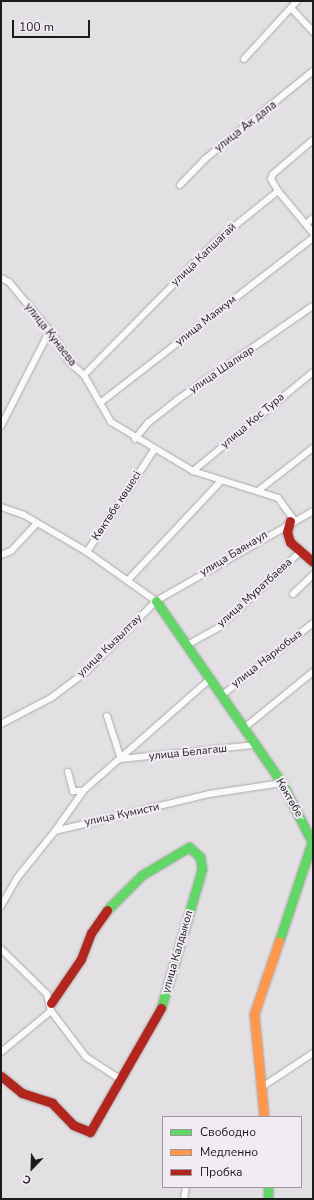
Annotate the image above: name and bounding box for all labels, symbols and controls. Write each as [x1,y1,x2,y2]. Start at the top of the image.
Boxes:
scale bar [14,12,92,38]
text: 100 m [19,19,54,35]
street label: улица Ак дала [212,99,280,155]
street label: улица Капшагай [169,221,239,289]
street label: улица Маякум [173,293,239,349]
street label: улица Кунаева [21,301,79,369]
street label: улица Шалкар [187,343,257,397]
street label: улица Кос Тура [219,391,287,451]
street label: Көктөбе көшесі [90,469,144,543]
street label: улица Баянаул [198,529,270,579]
street label: улица Муратбаева [215,556,295,630]
street label: улица Кызылтау [75,612,145,680]
street label: улица Наркобыз [229,627,305,691]
street label: улица Белагаш [148,742,228,764]
street label: Көктөбе [273,776,305,820]
street label: улица Кумисти [83,801,161,829]
street label: улица Калдыкол [160,909,196,995]
legend [162,1116,302,1188]
text: Свободно [200,1124,256,1140]
text: Медленно [200,1144,258,1160]
north arrow [12,1148,52,1188]
text: Пробка [200,1164,243,1180]
text: С [21,1171,33,1188]

